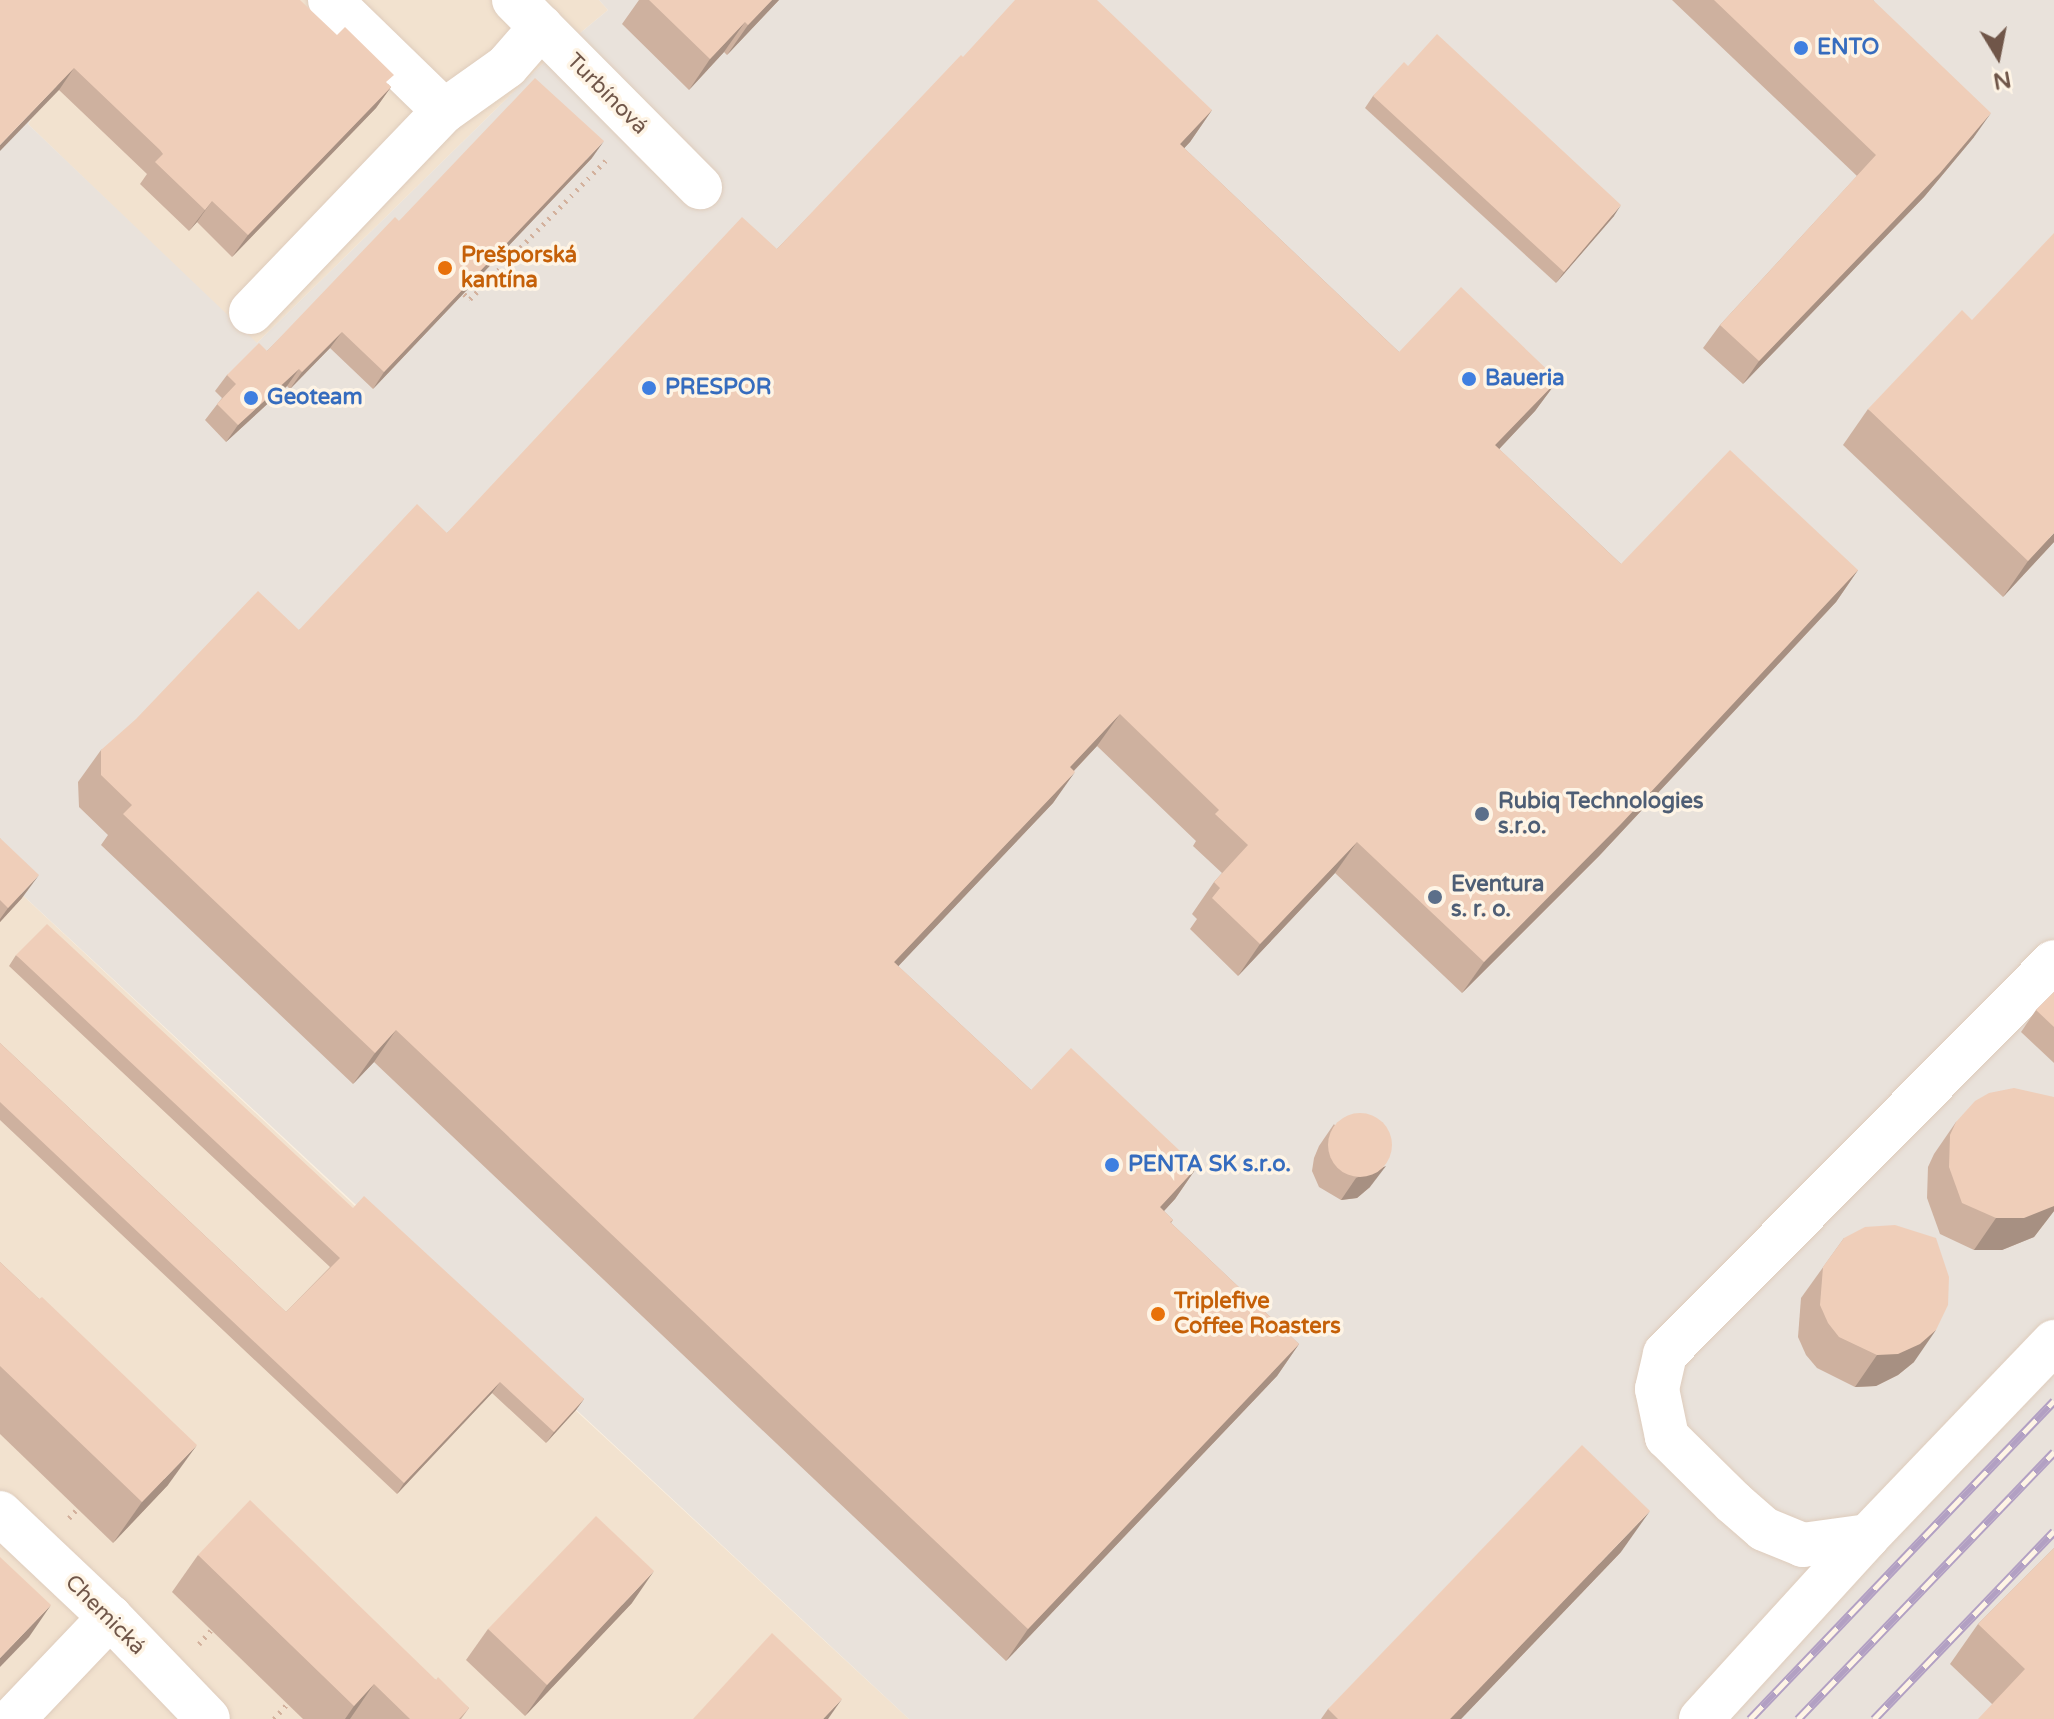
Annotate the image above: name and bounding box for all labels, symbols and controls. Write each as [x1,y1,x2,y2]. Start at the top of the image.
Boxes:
north arrow [1958,16,2038,96]
place label: ENTO [1817,35,1879,61]
marker: ENTO [1792,39,1810,57]
street label: Turbínová [561,48,653,140]
text: N [1991,65,2013,94]
place label: Prešporská kantína [461,242,577,294]
marker: Prešporská kantína [436,259,454,277]
place label: Baueria [1485,366,1565,392]
marker: Baueria [1460,370,1478,388]
place label: PRESPOR [665,375,771,401]
marker: PRESPOR [640,379,658,397]
place label: Geoteam [267,385,363,411]
marker: Geoteam [242,389,260,407]
place label: Rubiq Technologies s.r.o. [1498,788,1704,840]
marker: Rubiq Technologies s.r.o. [1473,805,1491,823]
place label: Eventura s. r. o. [1451,871,1544,922]
marker: Eventura s. r. o. [1426,888,1444,906]
place label: PENTA SK s.r.o. [1128,1152,1291,1178]
marker: PENTA SK s.r.o. [1103,1156,1121,1174]
place label: Triplefive Coffee Roasters [1174,1288,1341,1340]
marker: Triplefive Coffee Roasters [1149,1305,1167,1323]
street label: Chemická [59,1569,151,1661]

